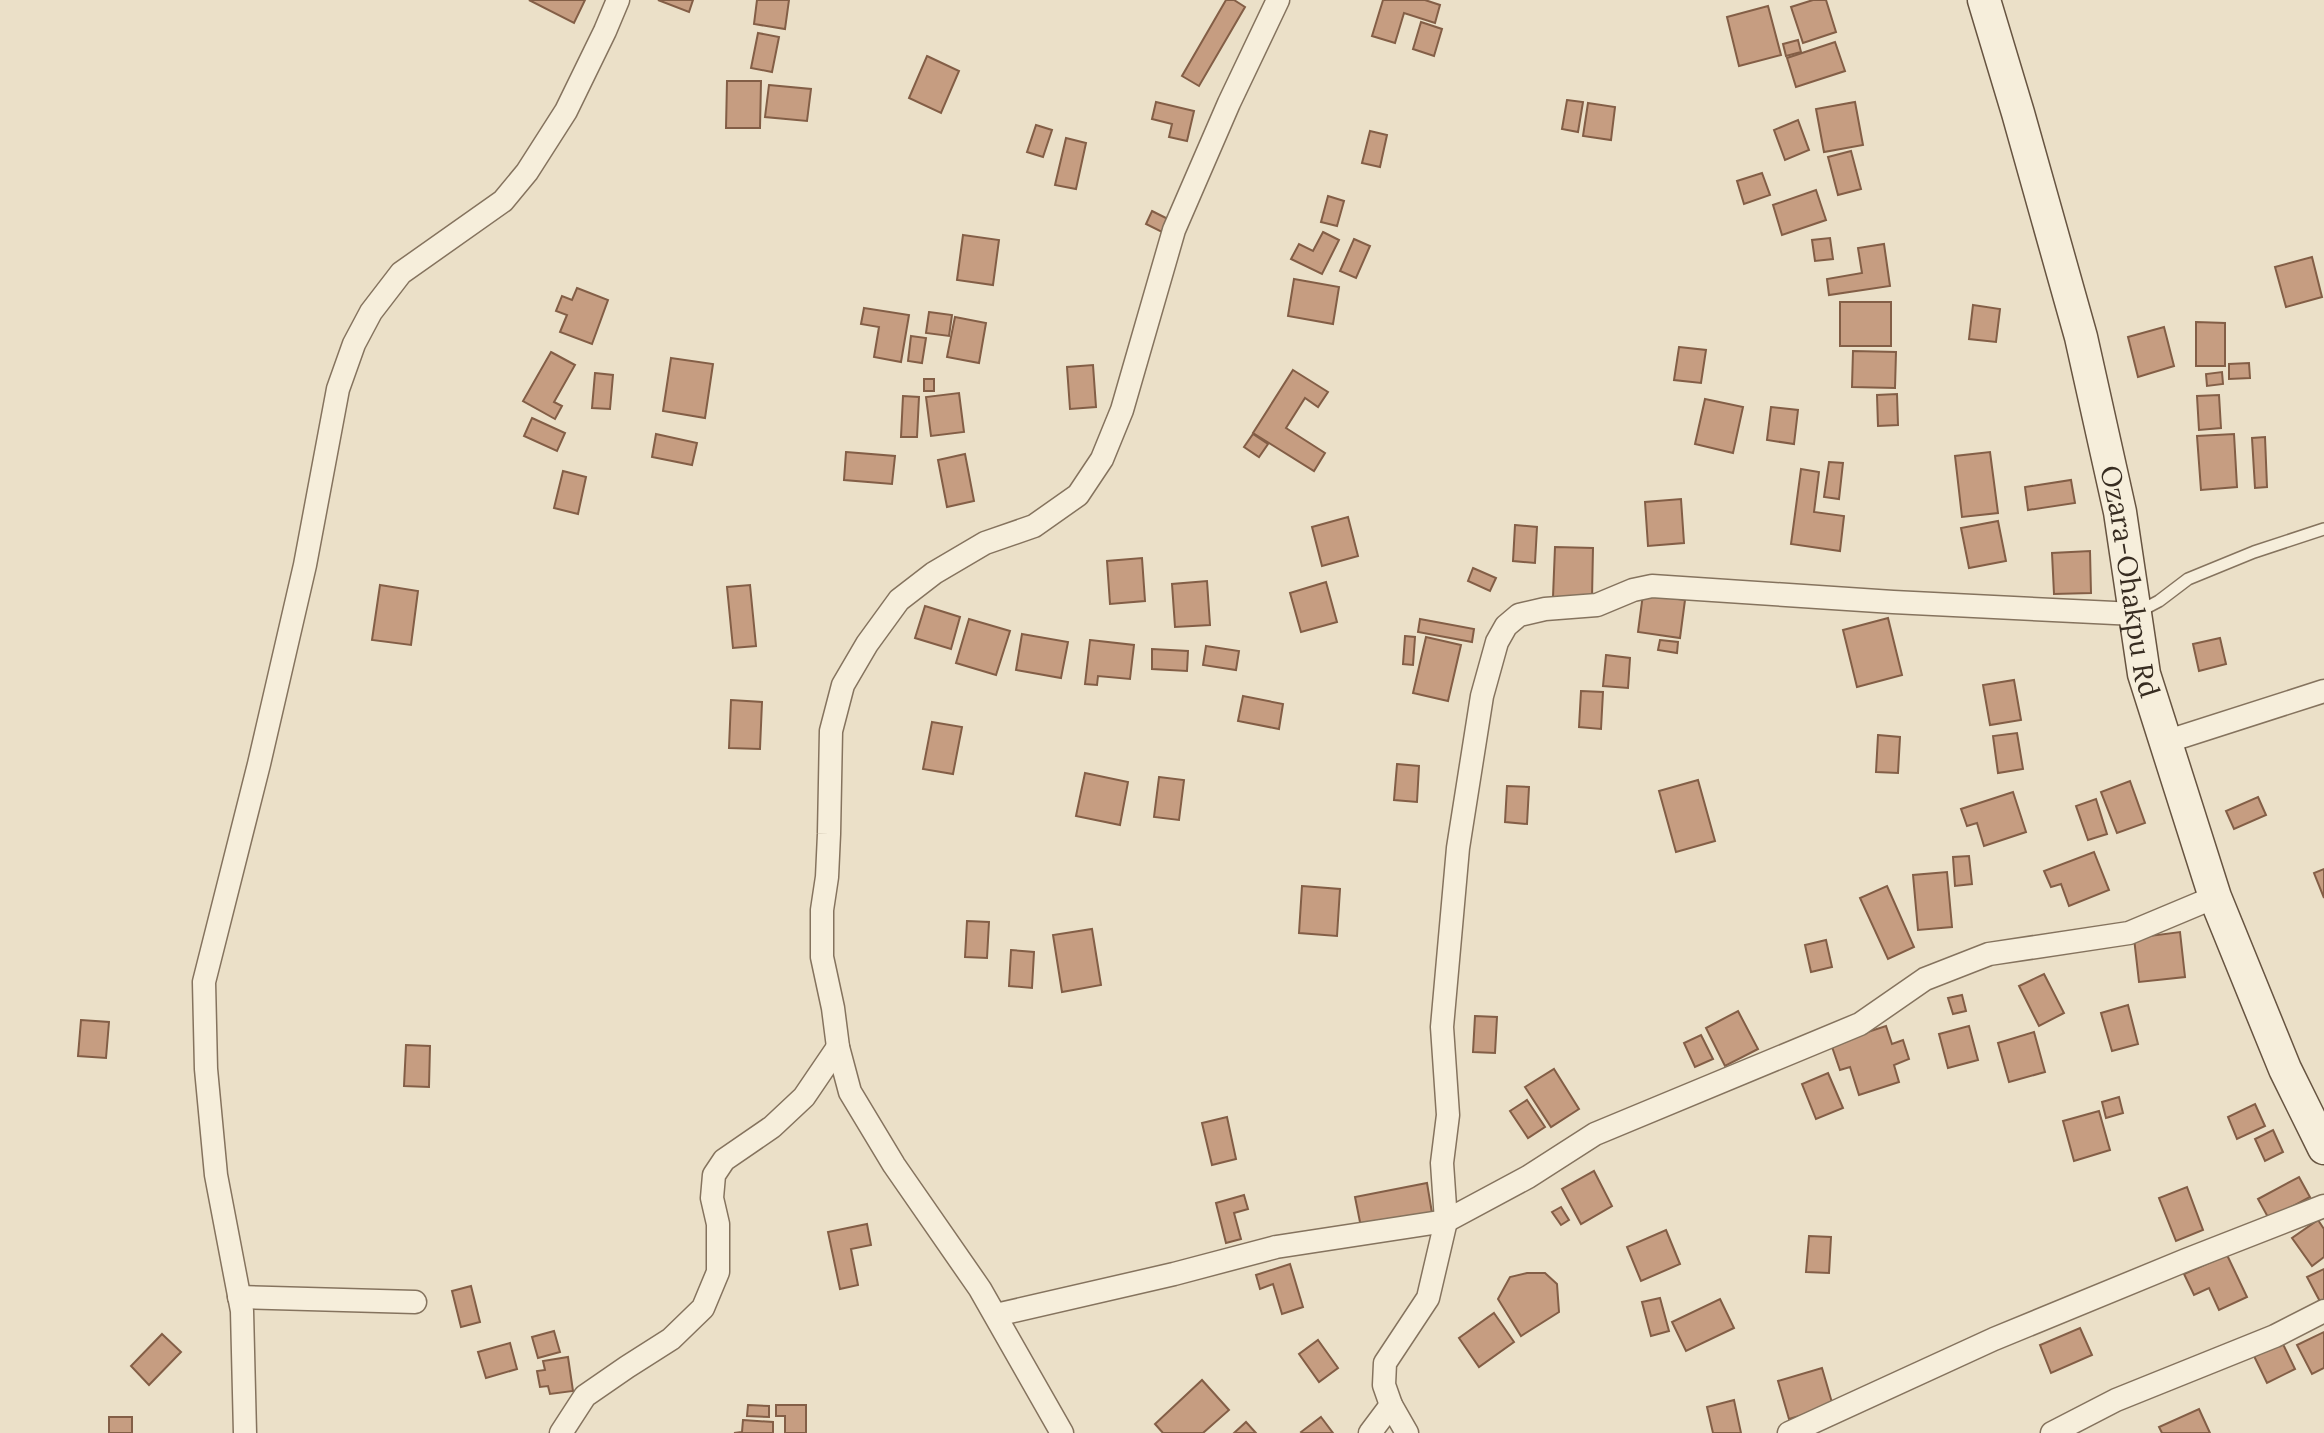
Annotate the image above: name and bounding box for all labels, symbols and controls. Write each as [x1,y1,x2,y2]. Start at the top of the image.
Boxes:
street label: Ozara-Ohakpu Rd [2092,462,2168,702]

